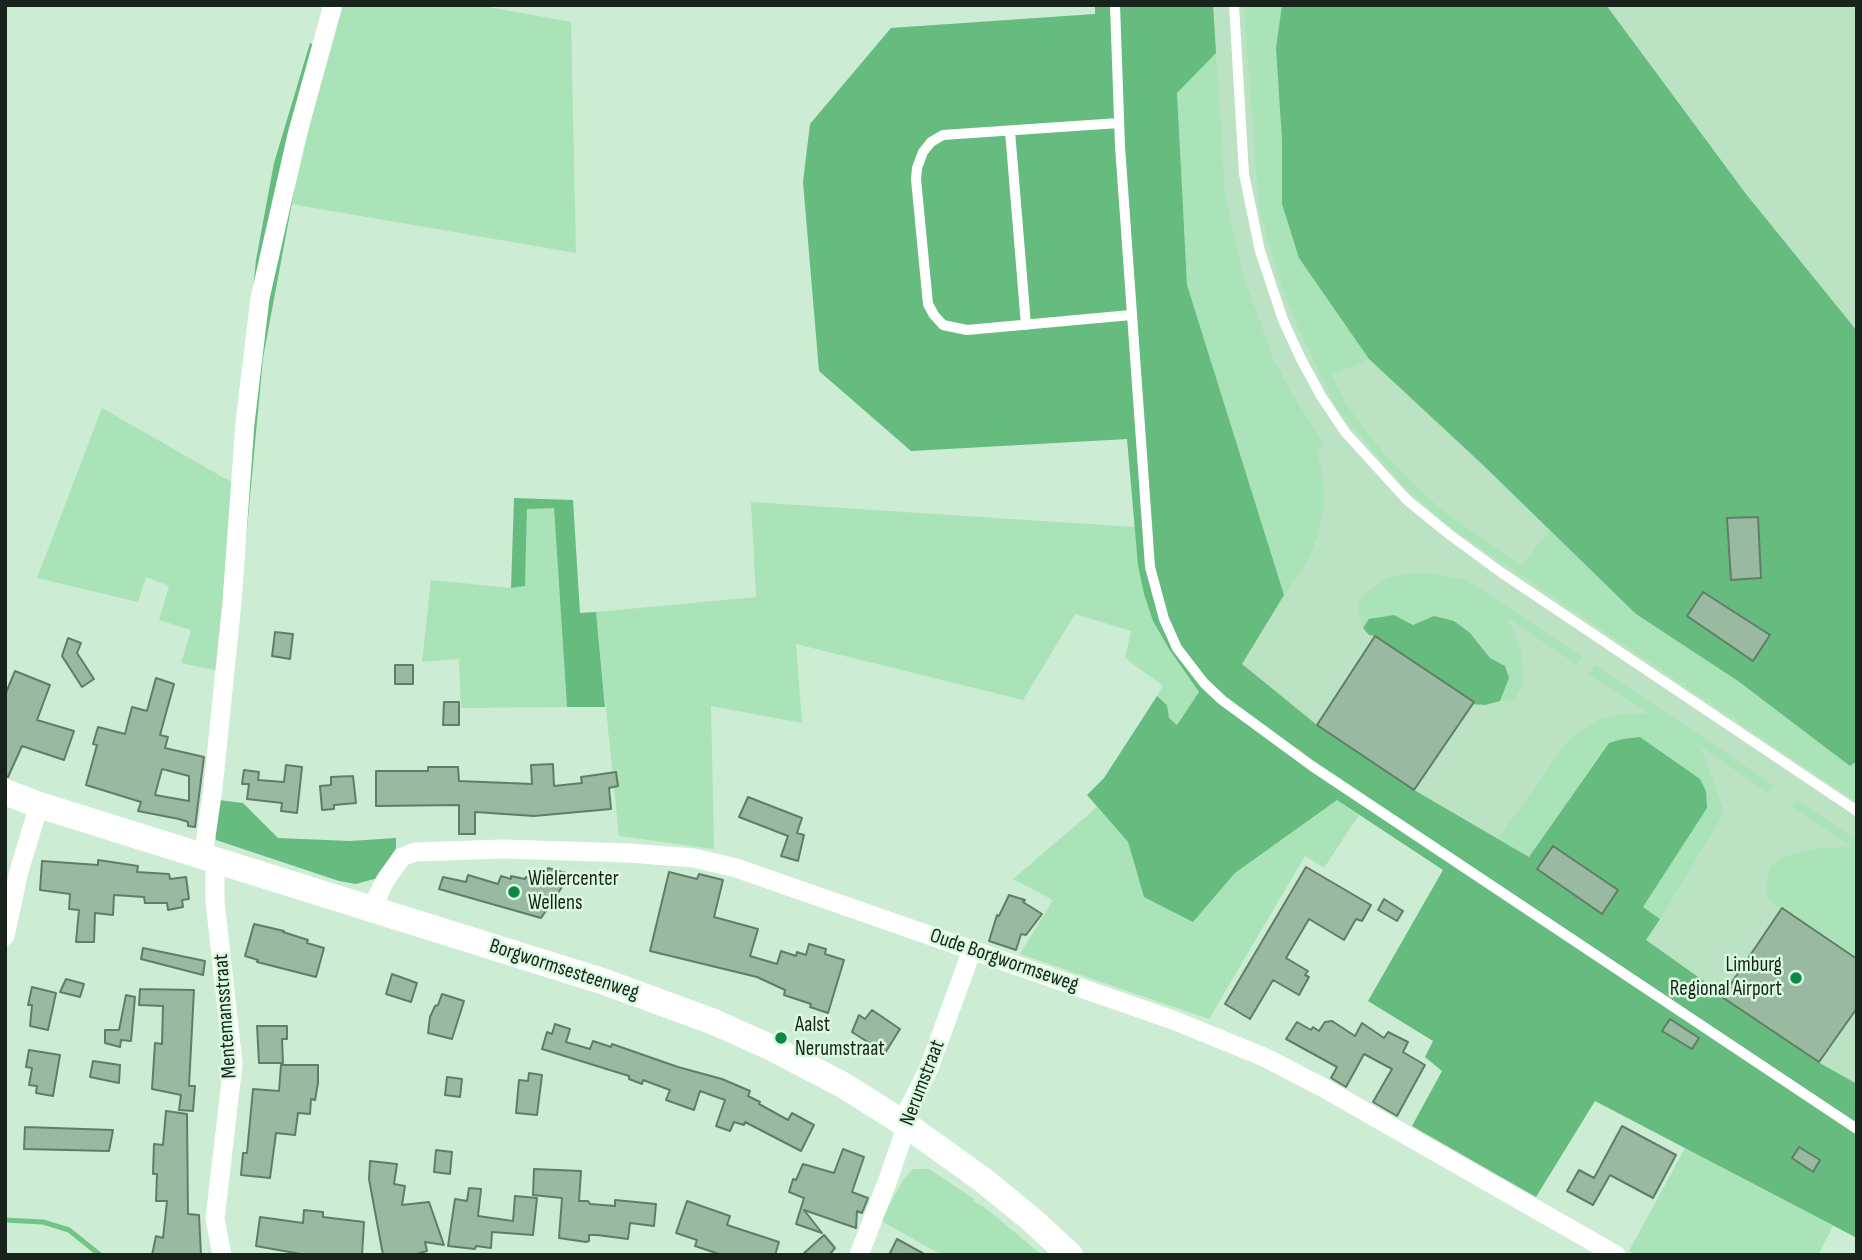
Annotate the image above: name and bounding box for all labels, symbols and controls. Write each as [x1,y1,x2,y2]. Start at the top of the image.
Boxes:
place label: Wielercenter Wellens [528,867,619,917]
marker: Wielercenter Wellens [506,884,522,900]
street label: Oude Borgwormseweg [926,924,1082,998]
street label: Borgwormsesteenweg [486,934,642,1006]
street label: Mentemansstraat [209,953,243,1079]
place label: Limburg Regional Airport [1670,953,1782,1003]
marker: Limburg Regional Airport [1788,970,1804,986]
place label: Aalst Nerumstraat [795,1013,885,1063]
marker: Aalst Nerumstraat [773,1030,789,1046]
street label: Nerumstraat [895,1037,951,1129]

